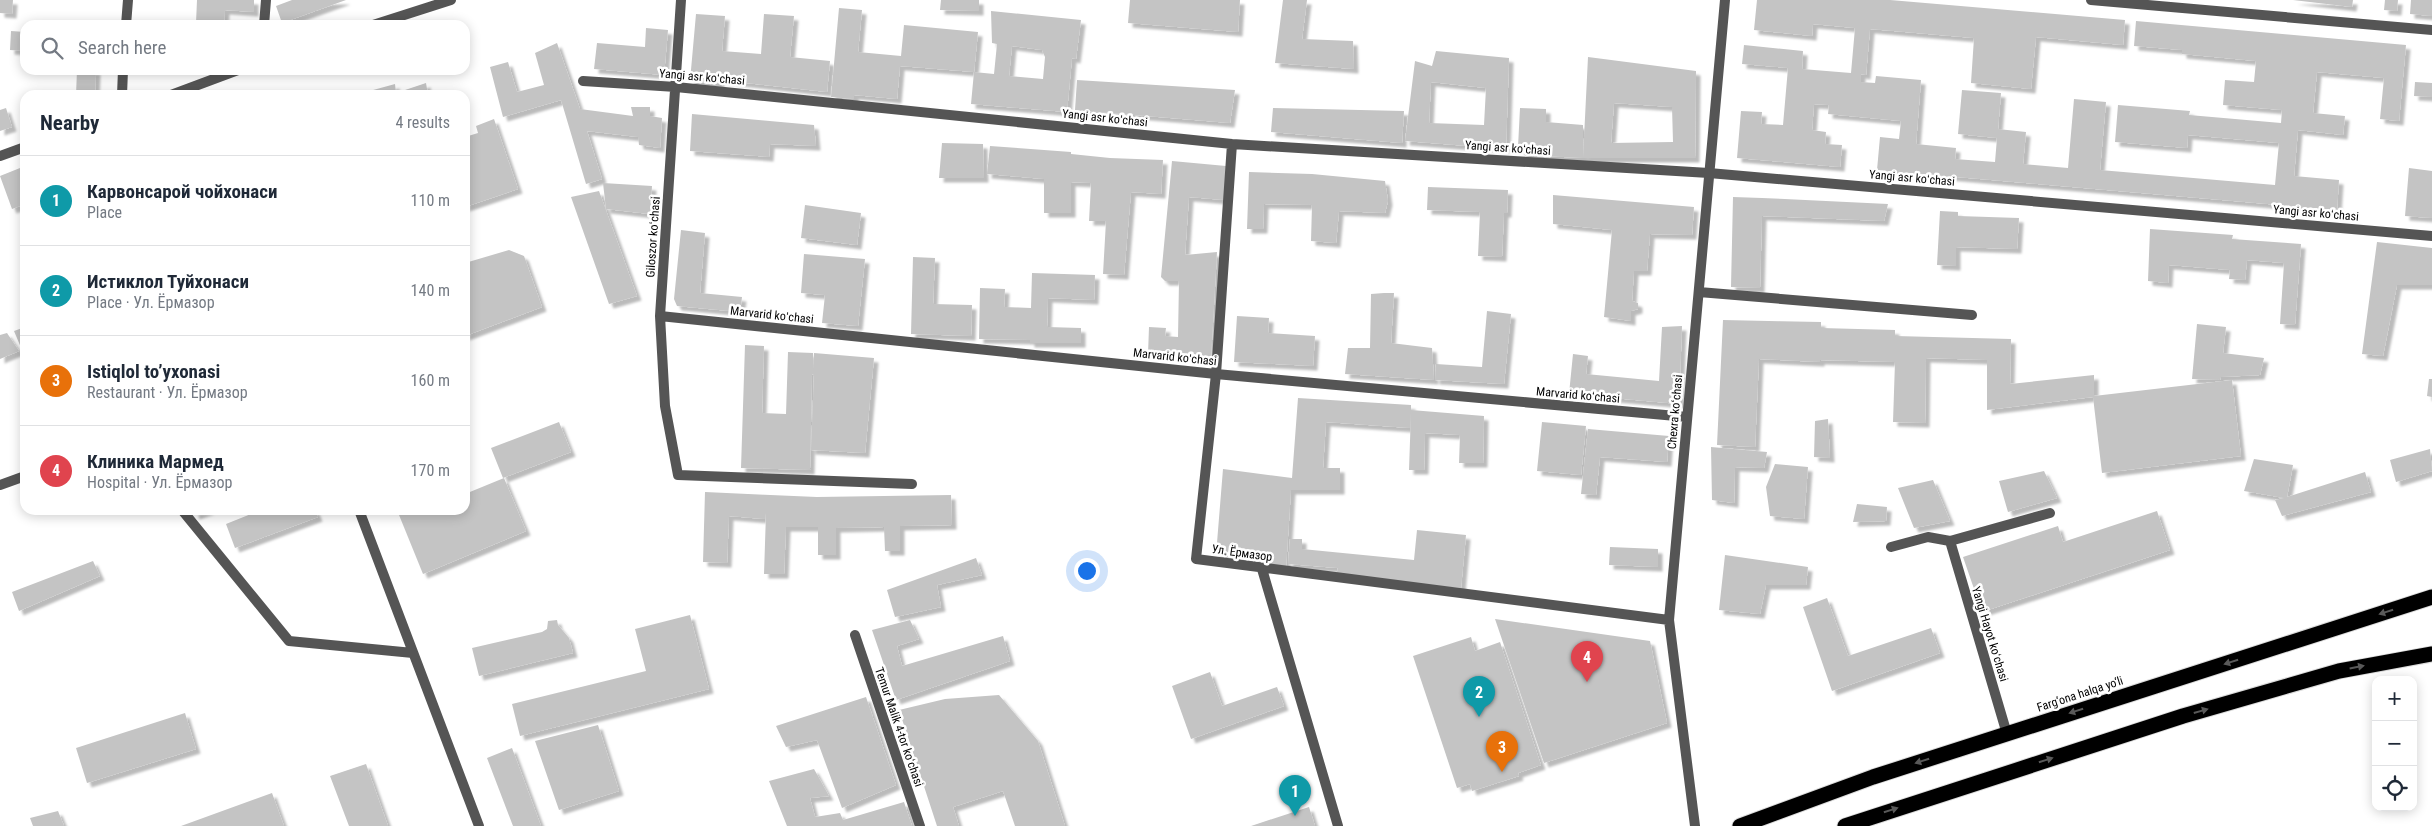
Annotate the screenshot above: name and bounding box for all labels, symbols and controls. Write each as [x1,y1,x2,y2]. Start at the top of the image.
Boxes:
search box [20,20,470,75]
icon: search [38,34,66,62]
text: Search here [78,36,166,59]
street label: Yangi asr koʻchasi [659,66,745,88]
street label: Yangi asr koʻchasi [1062,107,1148,129]
text: Nearby [40,111,99,135]
text: 4 results [395,113,450,132]
street label: Yangi asr koʻchasi [1465,138,1551,158]
street label: Yangi asr koʻchasi [1869,167,1955,189]
text: Карвонсарой чойхонаси [87,180,278,203]
text: 1 [52,191,60,210]
text: 110 m [411,191,450,210]
street label: Giloszor koʻchasi [643,196,663,278]
street label: Yangi asr koʻchasi [2273,202,2359,224]
text: Place [87,203,122,222]
text: Истиклол Туйхонаси [87,270,249,293]
text: 2 [52,281,60,300]
text: 140 m [411,281,450,300]
text: Place · Ул. Ёрмазор [87,293,215,312]
street label: Marvarid koʻchasi [730,304,814,326]
street label: Marvarid koʻchasi [1133,346,1217,368]
text: Istiqlol to’yxonasi [87,360,220,383]
text: 3 [52,371,60,390]
text: 160 m [411,371,450,390]
street label: Chexra koʻchasi [1665,374,1685,450]
text: Restaurant · Ул. Ёрмазор [87,383,248,402]
street label: Marvarid koʻchasi [1536,384,1620,406]
text: Клиника Мармед [87,450,224,473]
text: 4 [52,461,60,480]
text: 170 m [411,461,450,480]
text: Hospital · Ул. Ёрмазор [87,473,232,492]
street label: Ул. Ёрмазор [1211,541,1273,564]
your location [1074,558,1100,584]
street label: Yangi Hayot koʻchasi [1969,585,2011,683]
one-way arrow [2378,609,2393,616]
pin: 4 [1571,641,1603,682]
one-way arrow [2223,658,2238,666]
one-way arrow [2350,663,2366,671]
street label: Temur Malik 4-tor koʻchasi [872,666,926,788]
street label: Farg‘ona halqa yo‘li [2035,673,2125,715]
pin: 2 [1463,676,1495,717]
map controls [2372,676,2417,811]
button: + [2372,676,2417,721]
one-way arrow [2193,706,2208,714]
one-way arrow [2069,708,2084,716]
button: − [2372,721,2417,766]
pin: 3 [1486,731,1518,772]
one-way arrow [2039,756,2054,764]
one-way arrow [1914,758,1929,765]
button: locate [2372,766,2417,811]
pin: 1 [1279,775,1311,816]
one-way arrow [1884,805,1899,813]

